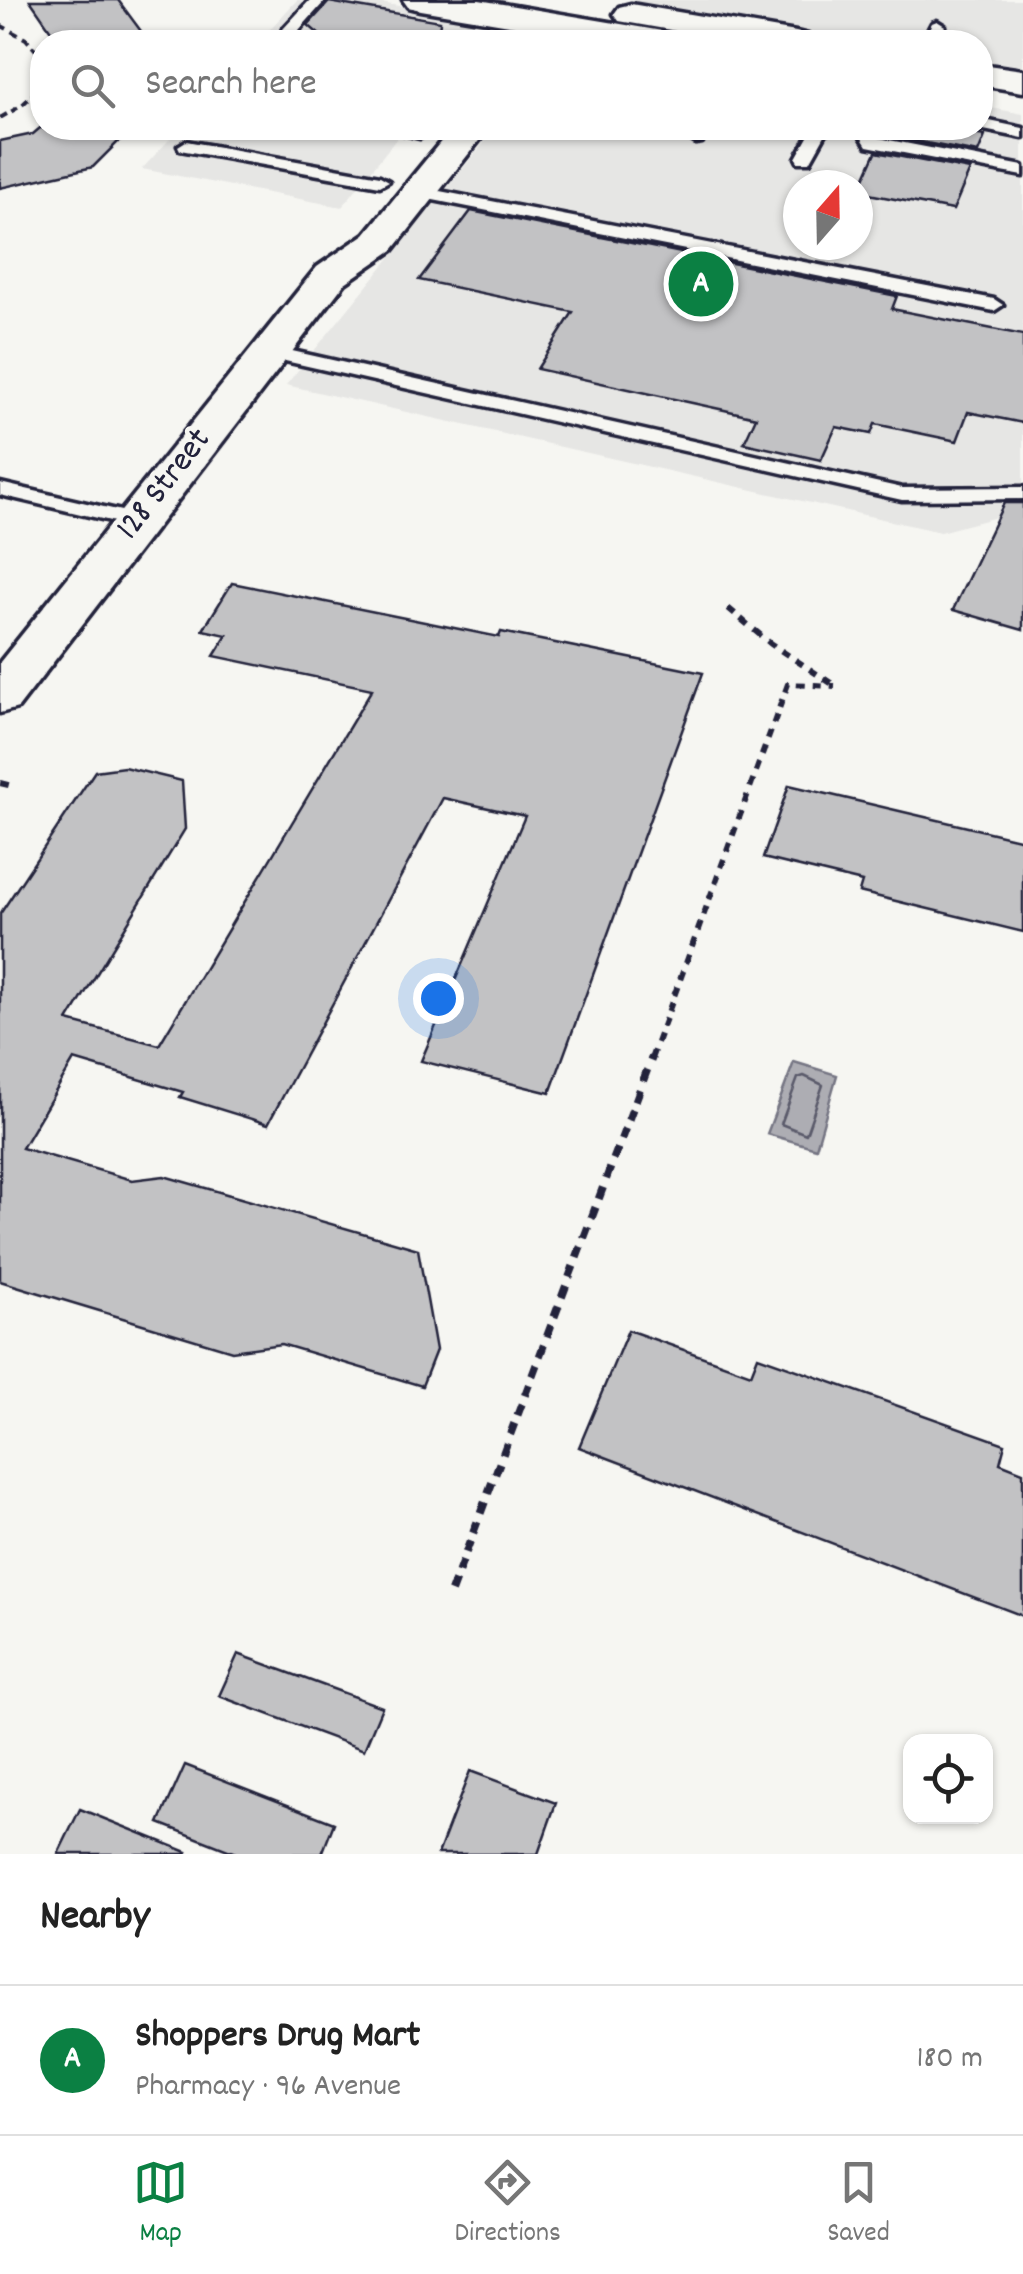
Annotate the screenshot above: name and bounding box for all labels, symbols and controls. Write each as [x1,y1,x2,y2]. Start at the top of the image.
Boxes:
search box [30,30,993,140]
icon: search [65,58,120,113]
text: Search here [145,58,317,113]
north arrow [783,170,873,260]
pin: A [668,246,734,322]
street label: 128 Street [105,418,225,552]
your location [413,973,464,1024]
map controls [903,1734,993,1824]
button: locate [903,1734,993,1824]
text: Nearby [40,1889,150,1949]
text: Shoppers Drug Mart [135,2010,420,2065]
text: A [64,2037,81,2083]
text: 180 m [916,2037,983,2083]
text: Pharmacy · 96 Avenue [135,2065,401,2111]
tab: Map [133,2155,188,2255]
tab: Directions [455,2155,561,2255]
tab: Saved [827,2155,890,2255]

